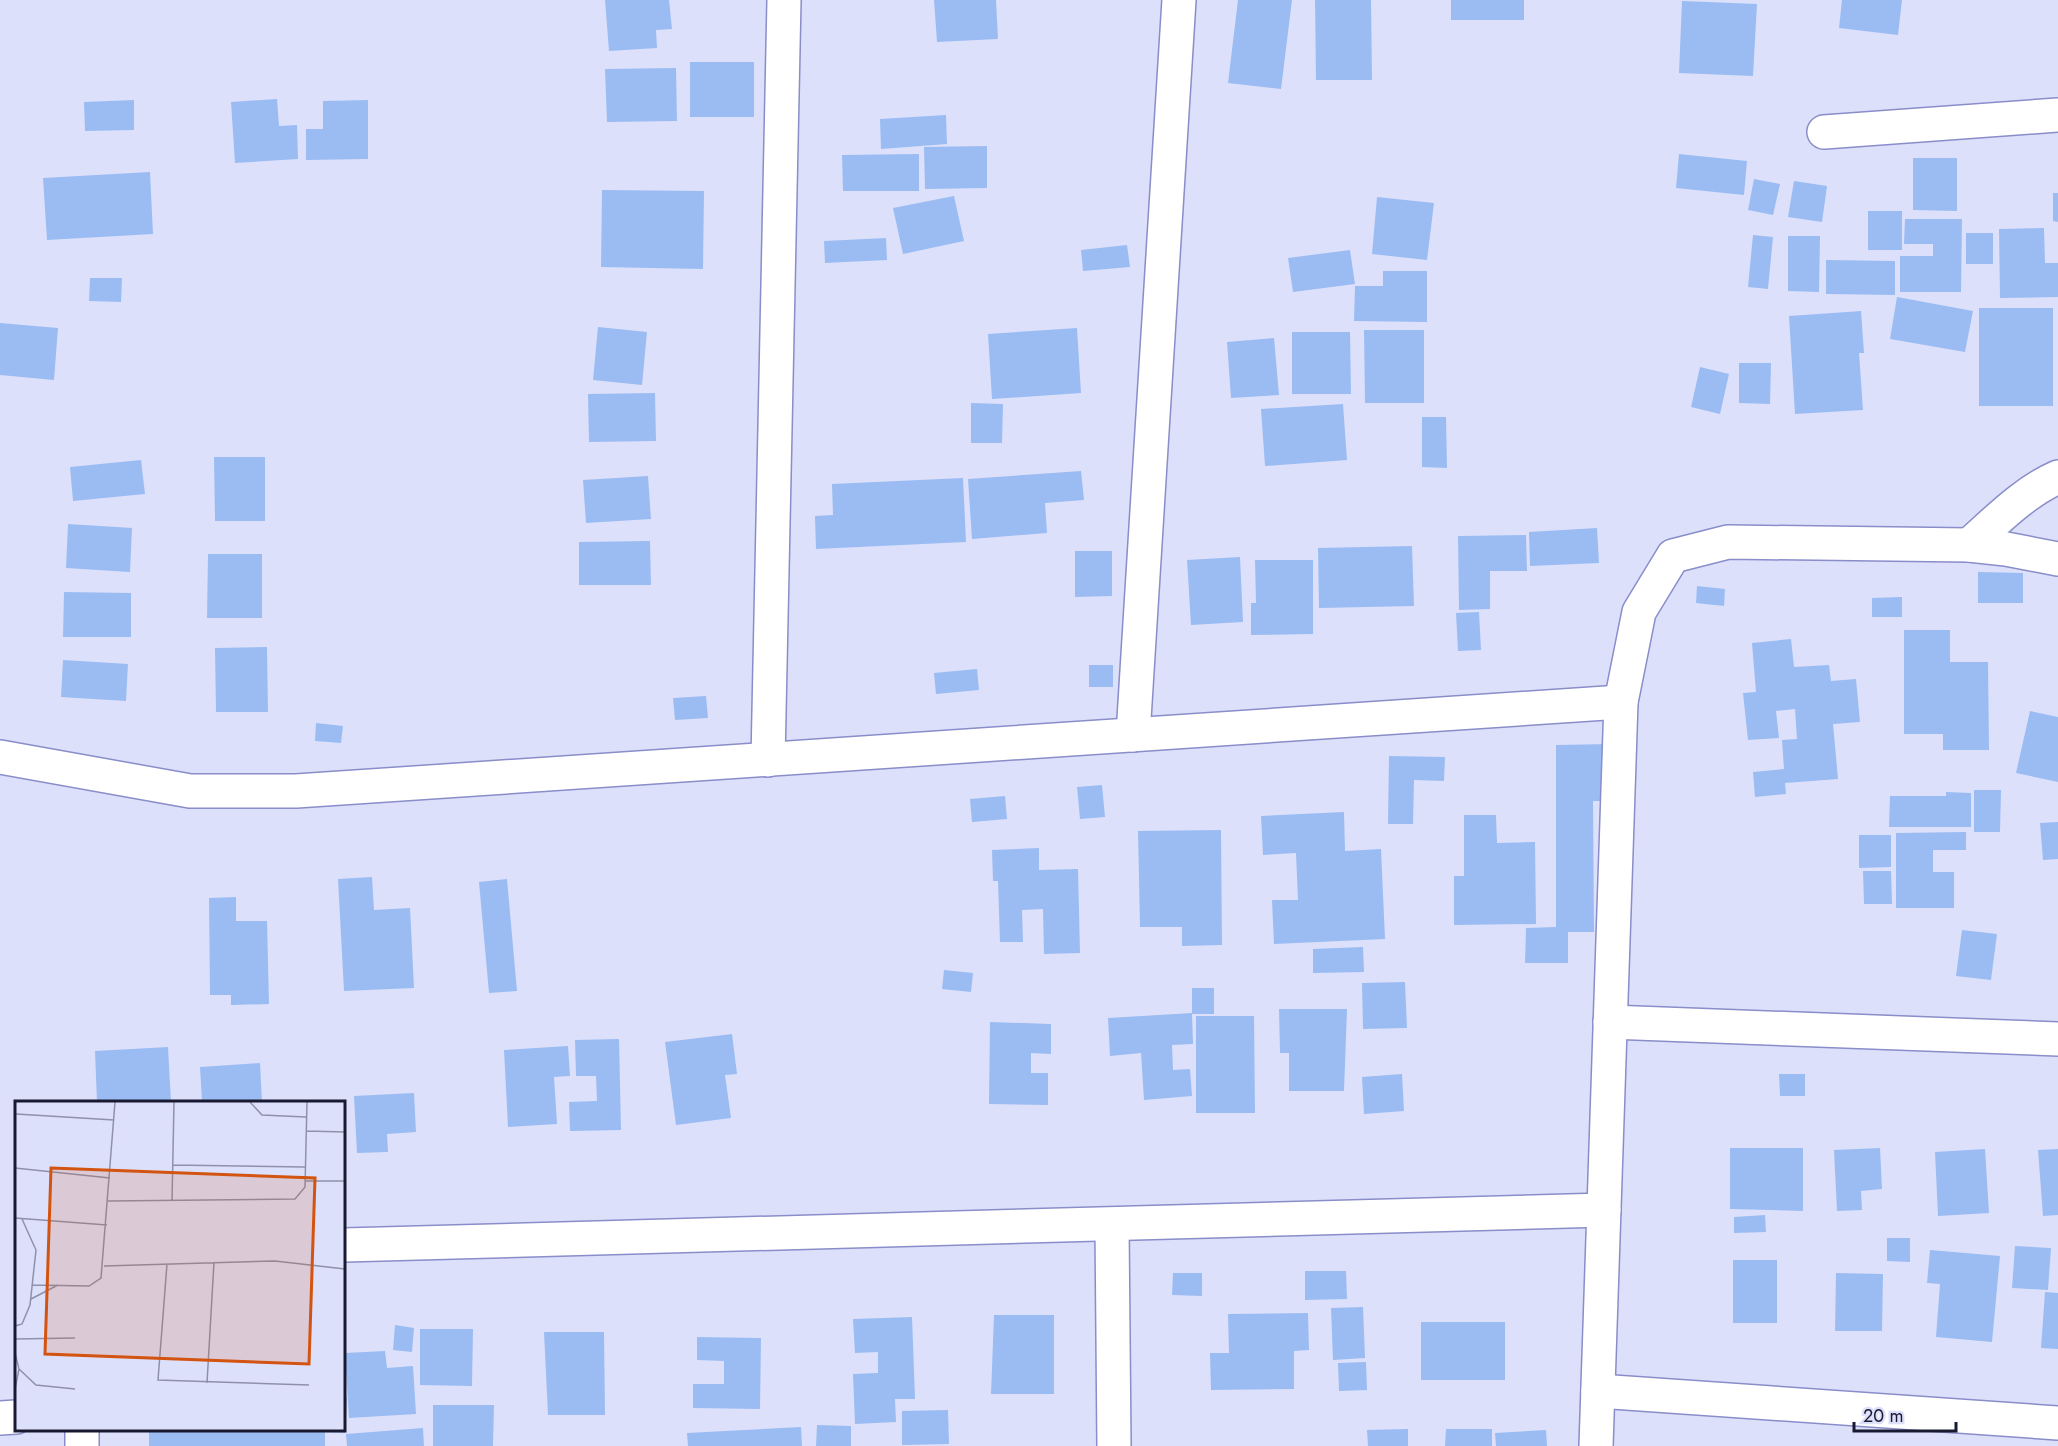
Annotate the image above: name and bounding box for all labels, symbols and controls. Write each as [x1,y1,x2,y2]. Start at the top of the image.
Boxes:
inset map [15,1101,345,1431]
scale bar [1854,1395,1956,1433]
text: 20 m [1863,1403,1903,1429]

